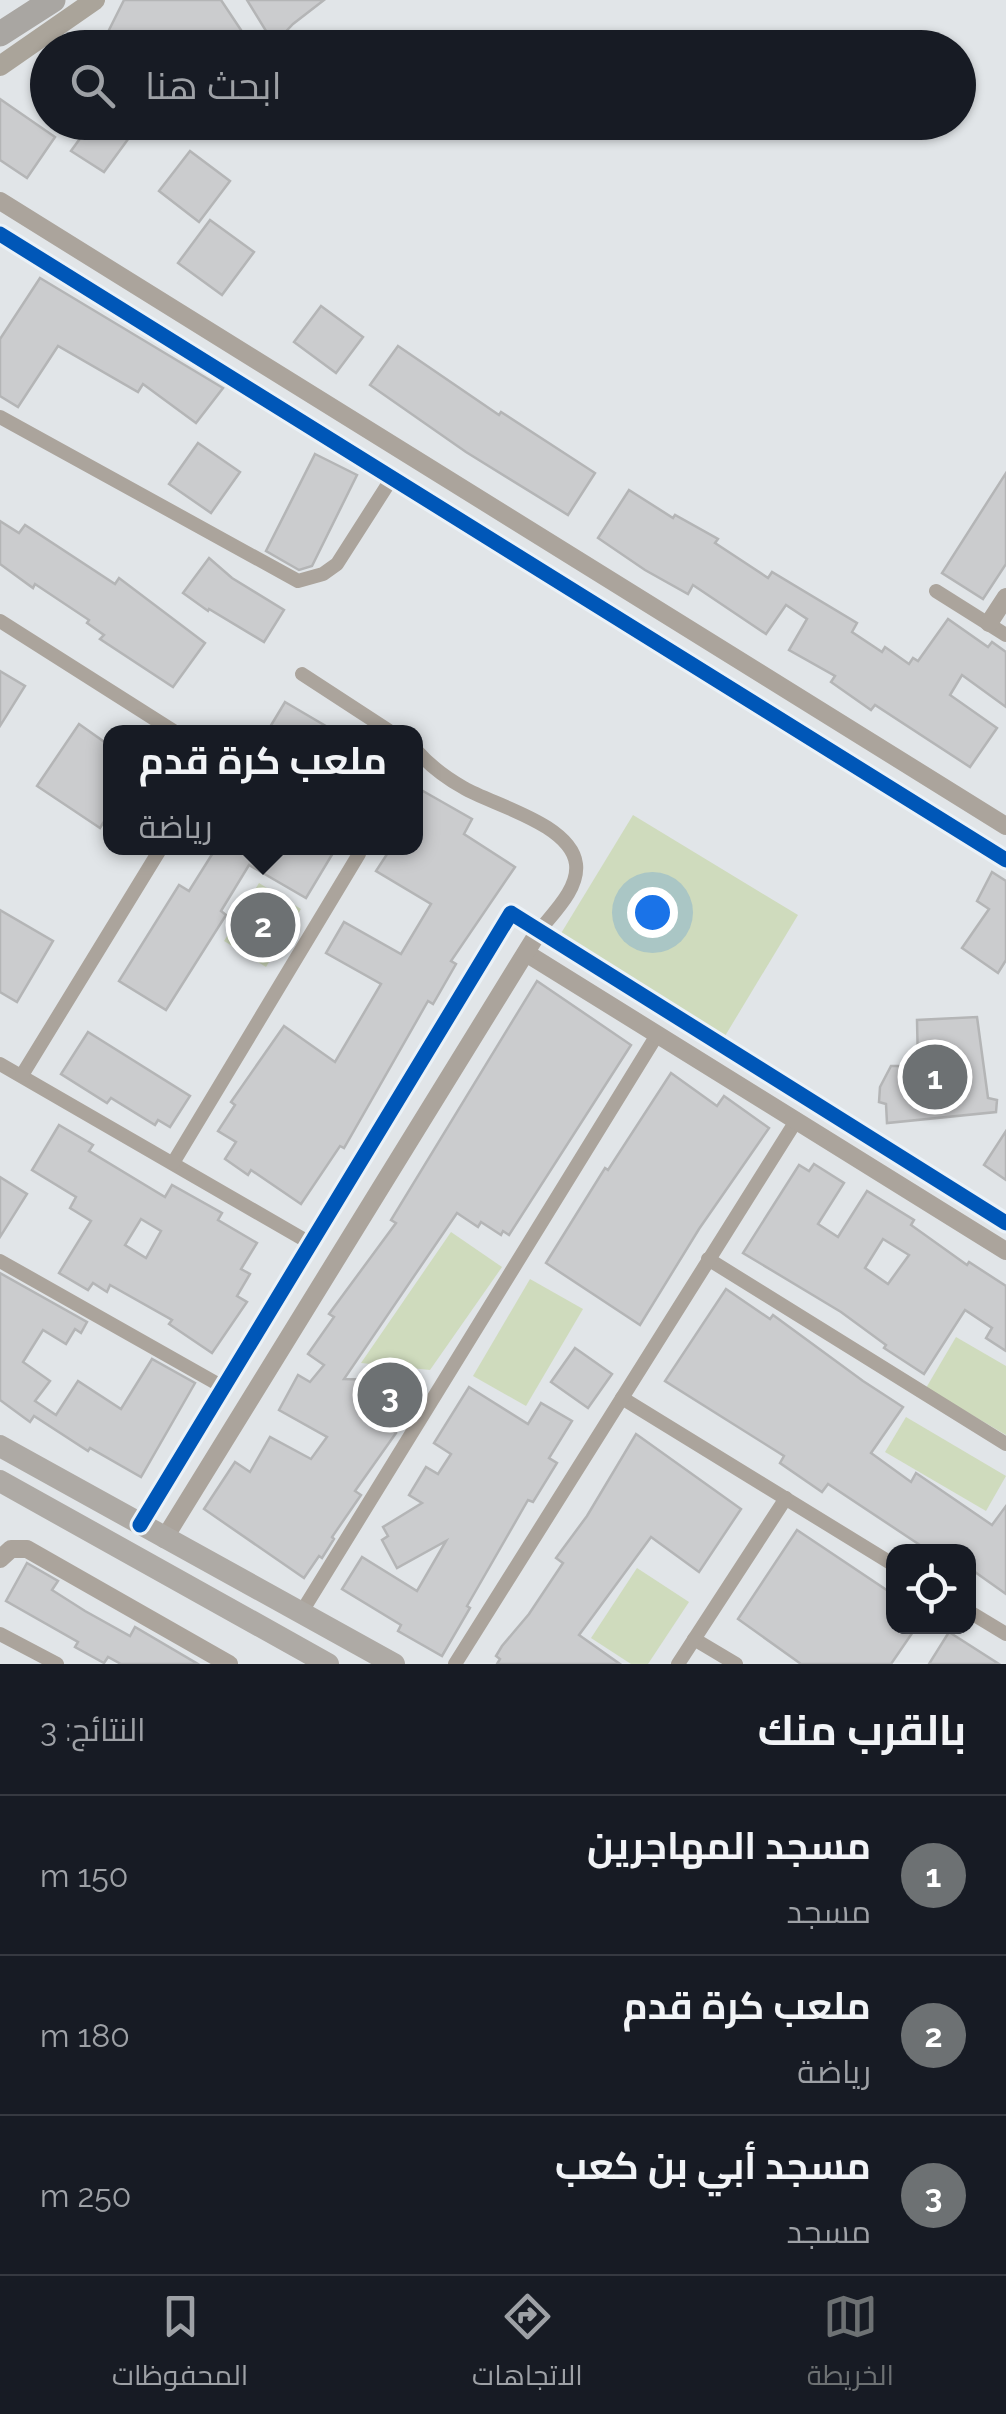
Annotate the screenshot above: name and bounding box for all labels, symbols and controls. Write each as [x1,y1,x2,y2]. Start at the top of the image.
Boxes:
search box [30,30,976,140]
icon: search [65,58,120,113]
text: ابحث هنا [145,63,282,108]
popup [103,725,423,855]
text: ملعب كرة قدم [139,738,387,783]
text: رياضة [139,808,212,845]
your location [627,887,678,938]
pin: 2 [230,888,296,962]
pin: 1 [902,1040,968,1114]
pin: 3 [358,1358,422,1432]
map controls [886,1544,976,1634]
button: locate [886,1544,976,1634]
text: بالقرب منك [758,1706,966,1755]
text: النتائج: 3 [40,1711,146,1748]
text: مسجد المهاجرين [587,1823,871,1868]
text: 150 m [40,1857,128,1894]
text: 1 [926,1857,941,1894]
text: مسجد [787,1893,871,1930]
text: ملعب كرة قدم [623,1983,871,2028]
text: 180 m [40,2017,130,2054]
text: 2 [924,2017,943,2054]
text: رياضة [797,2053,871,2090]
text: مسجد أبي بن كعب [555,2143,871,2188]
text: 250 m [40,2177,131,2214]
text: 3 [925,2177,942,2214]
text: مسجد [787,2213,871,2250]
tab: المحفوظات [112,2289,248,2401]
tab: الاتجاهات [472,2289,583,2401]
tab: الخريطة [807,2289,894,2401]

